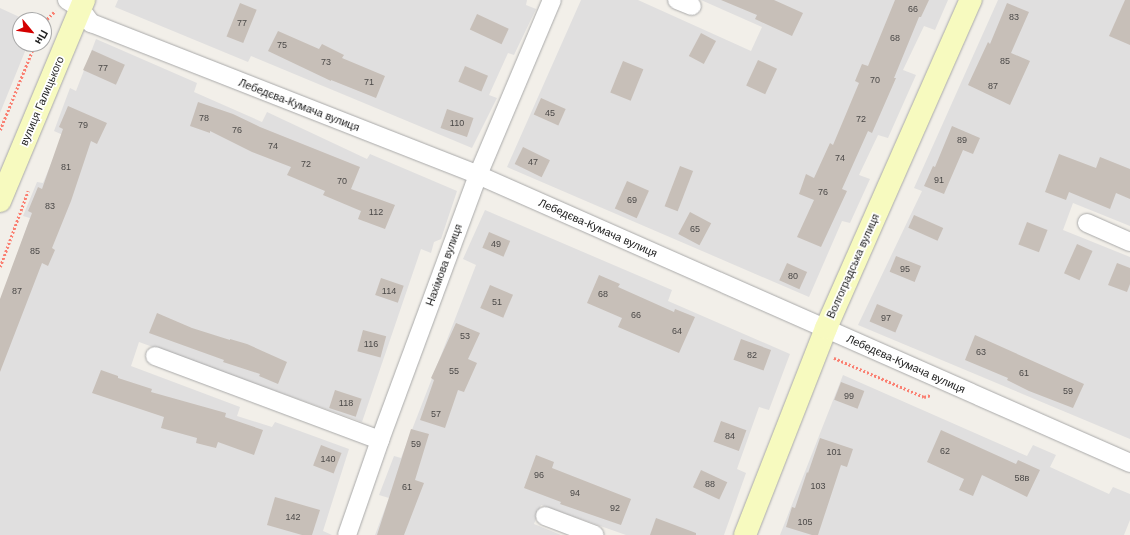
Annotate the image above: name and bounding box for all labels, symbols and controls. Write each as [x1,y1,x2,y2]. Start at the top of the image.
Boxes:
house number: 66 [908,4,918,14]
north arrow [12,12,52,52]
house number: 83 [1009,12,1019,22]
house number: 77 [237,18,247,28]
text: Пн [33,28,50,47]
house number: 68 [890,33,900,43]
house number: 75 [277,40,287,50]
street label: вулиця Галицького [17,54,67,148]
house number: 85 [1000,56,1010,66]
house number: 73 [321,57,331,67]
house number: 77 [98,63,108,73]
house number: 70 [870,75,880,85]
street label: Лебедєва-Кумача вулиця [237,76,361,134]
house number: 71 [364,77,374,87]
house number: 87 [988,81,998,91]
house number: 45 [545,108,555,118]
house number: 78 [199,113,209,123]
house number: 72 [856,114,866,124]
house number: 110 [450,118,464,128]
house number: 79 [78,120,88,130]
house number: 76 [232,125,242,135]
house number: 89 [957,135,967,145]
house number: 74 [268,141,278,151]
house number: 74 [835,153,845,163]
house number: 47 [528,157,538,167]
house number: 72 [301,159,311,169]
house number: 81 [61,162,71,172]
house number: 91 [934,175,944,185]
house number: 70 [337,176,347,186]
house number: 76 [818,187,828,197]
house number: 69 [627,195,637,205]
street label: Лебедєва-Кумача вулиця [537,196,659,260]
house number: 83 [45,201,55,211]
house number: 112 [369,207,383,217]
street label: Волгоградська вулиця [824,212,882,320]
street label: Нахімова вулиця [423,222,465,308]
house number: 65 [690,224,700,234]
house number: 49 [491,239,501,249]
house number: 85 [30,246,40,256]
house number: 95 [900,264,910,274]
house number: 80 [788,271,798,281]
house number: 87 [12,286,22,296]
house number: 114 [382,286,396,296]
house number: 68 [598,289,608,299]
house number: 51 [492,297,502,307]
house number: 66 [631,310,641,320]
house number: 97 [881,313,891,323]
house number: 64 [672,326,682,336]
house number: 53 [460,331,470,341]
street label: Лебедєва-Кумача вулиця [845,332,967,396]
house number: 116 [364,339,378,349]
house number: 63 [976,347,986,357]
house number: 82 [747,350,757,360]
house number: 55 [449,366,459,376]
house number: 61 [1019,368,1029,378]
house number: 59 [1063,386,1073,396]
house number: 99 [844,391,854,401]
house number: 118 [339,398,353,408]
house number: 57 [431,409,441,419]
house number: 84 [725,431,735,441]
house number: 59 [411,439,421,449]
house number: 62 [940,446,950,456]
house number: 101 [826,447,842,457]
house number: 140 [320,454,336,464]
house number: 96 [534,470,544,480]
house number: 58в [1015,473,1029,483]
house number: 88 [705,479,715,489]
house number: 103 [810,481,826,491]
house number: 61 [402,482,412,492]
house number: 94 [570,488,580,498]
house number: 92 [610,503,620,513]
house number: 142 [285,512,301,522]
house number: 105 [797,517,813,527]

